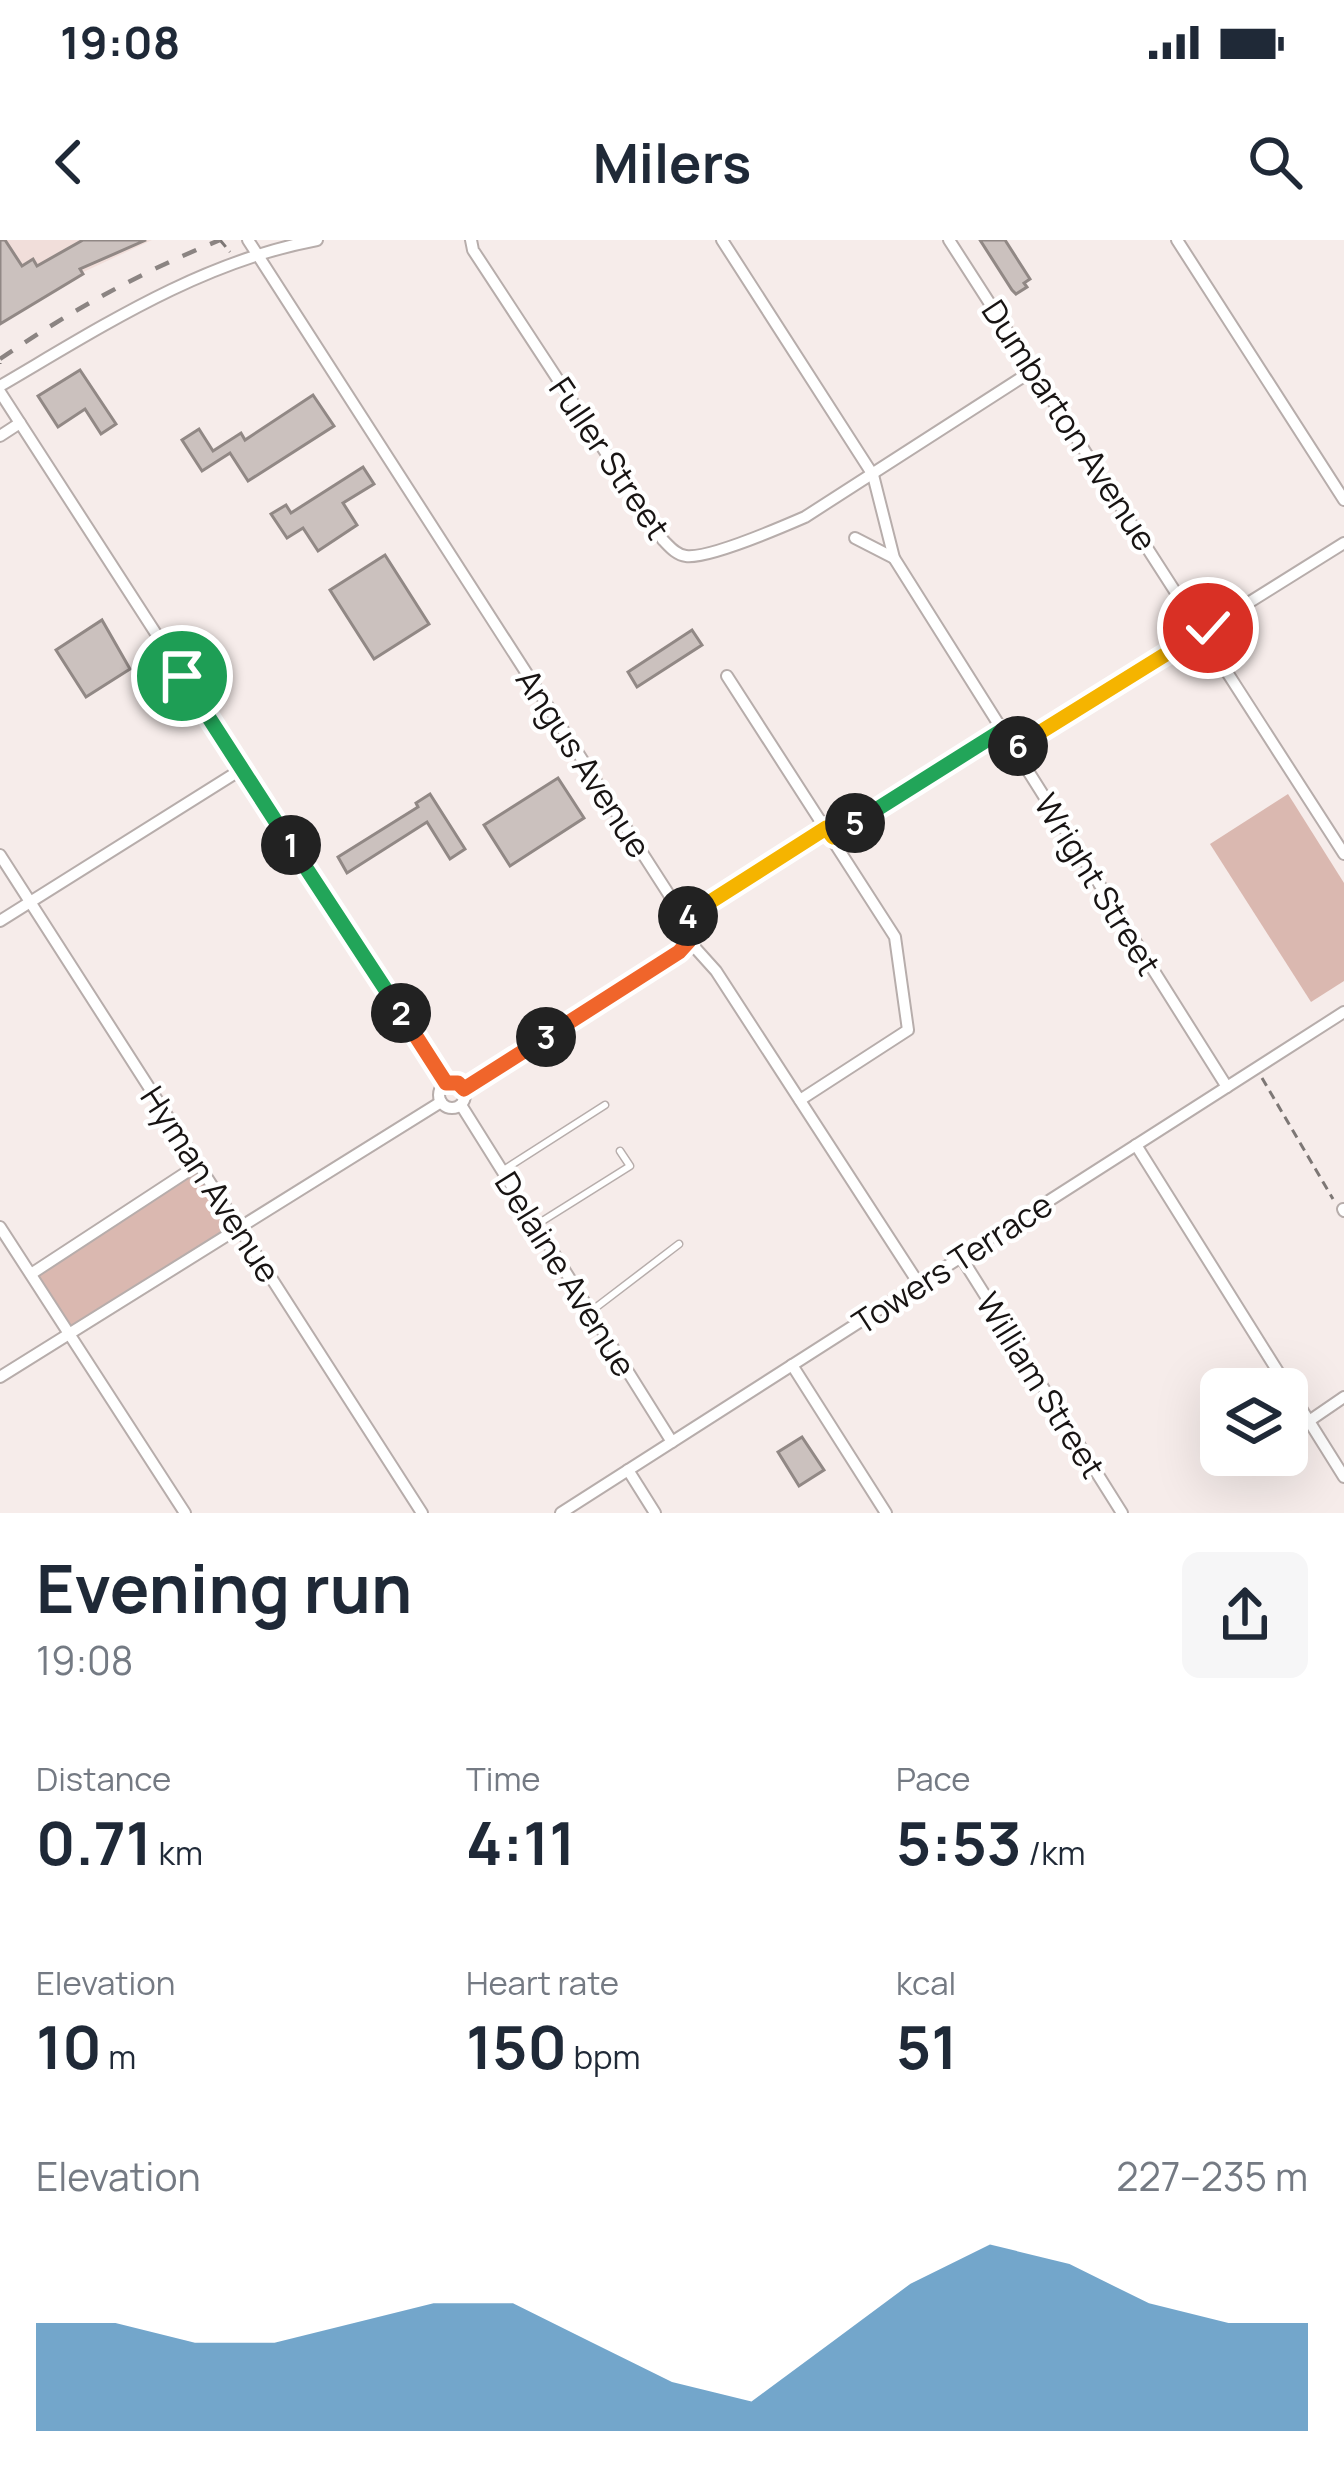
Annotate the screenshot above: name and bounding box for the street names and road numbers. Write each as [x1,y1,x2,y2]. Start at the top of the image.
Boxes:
street label: Dumbarton Avenue [972,291,1168,559]
street label: Fuller Street [539,368,681,548]
street label: Angus Avenue [506,660,662,866]
street label: Wright Street [1024,785,1172,983]
street label: Hyman Avenue [131,1077,291,1291]
street label: Delaine Avenue [485,1163,647,1385]
street label: Towers Terrace [843,1182,1061,1344]
street label: William Street [966,1284,1116,1486]

